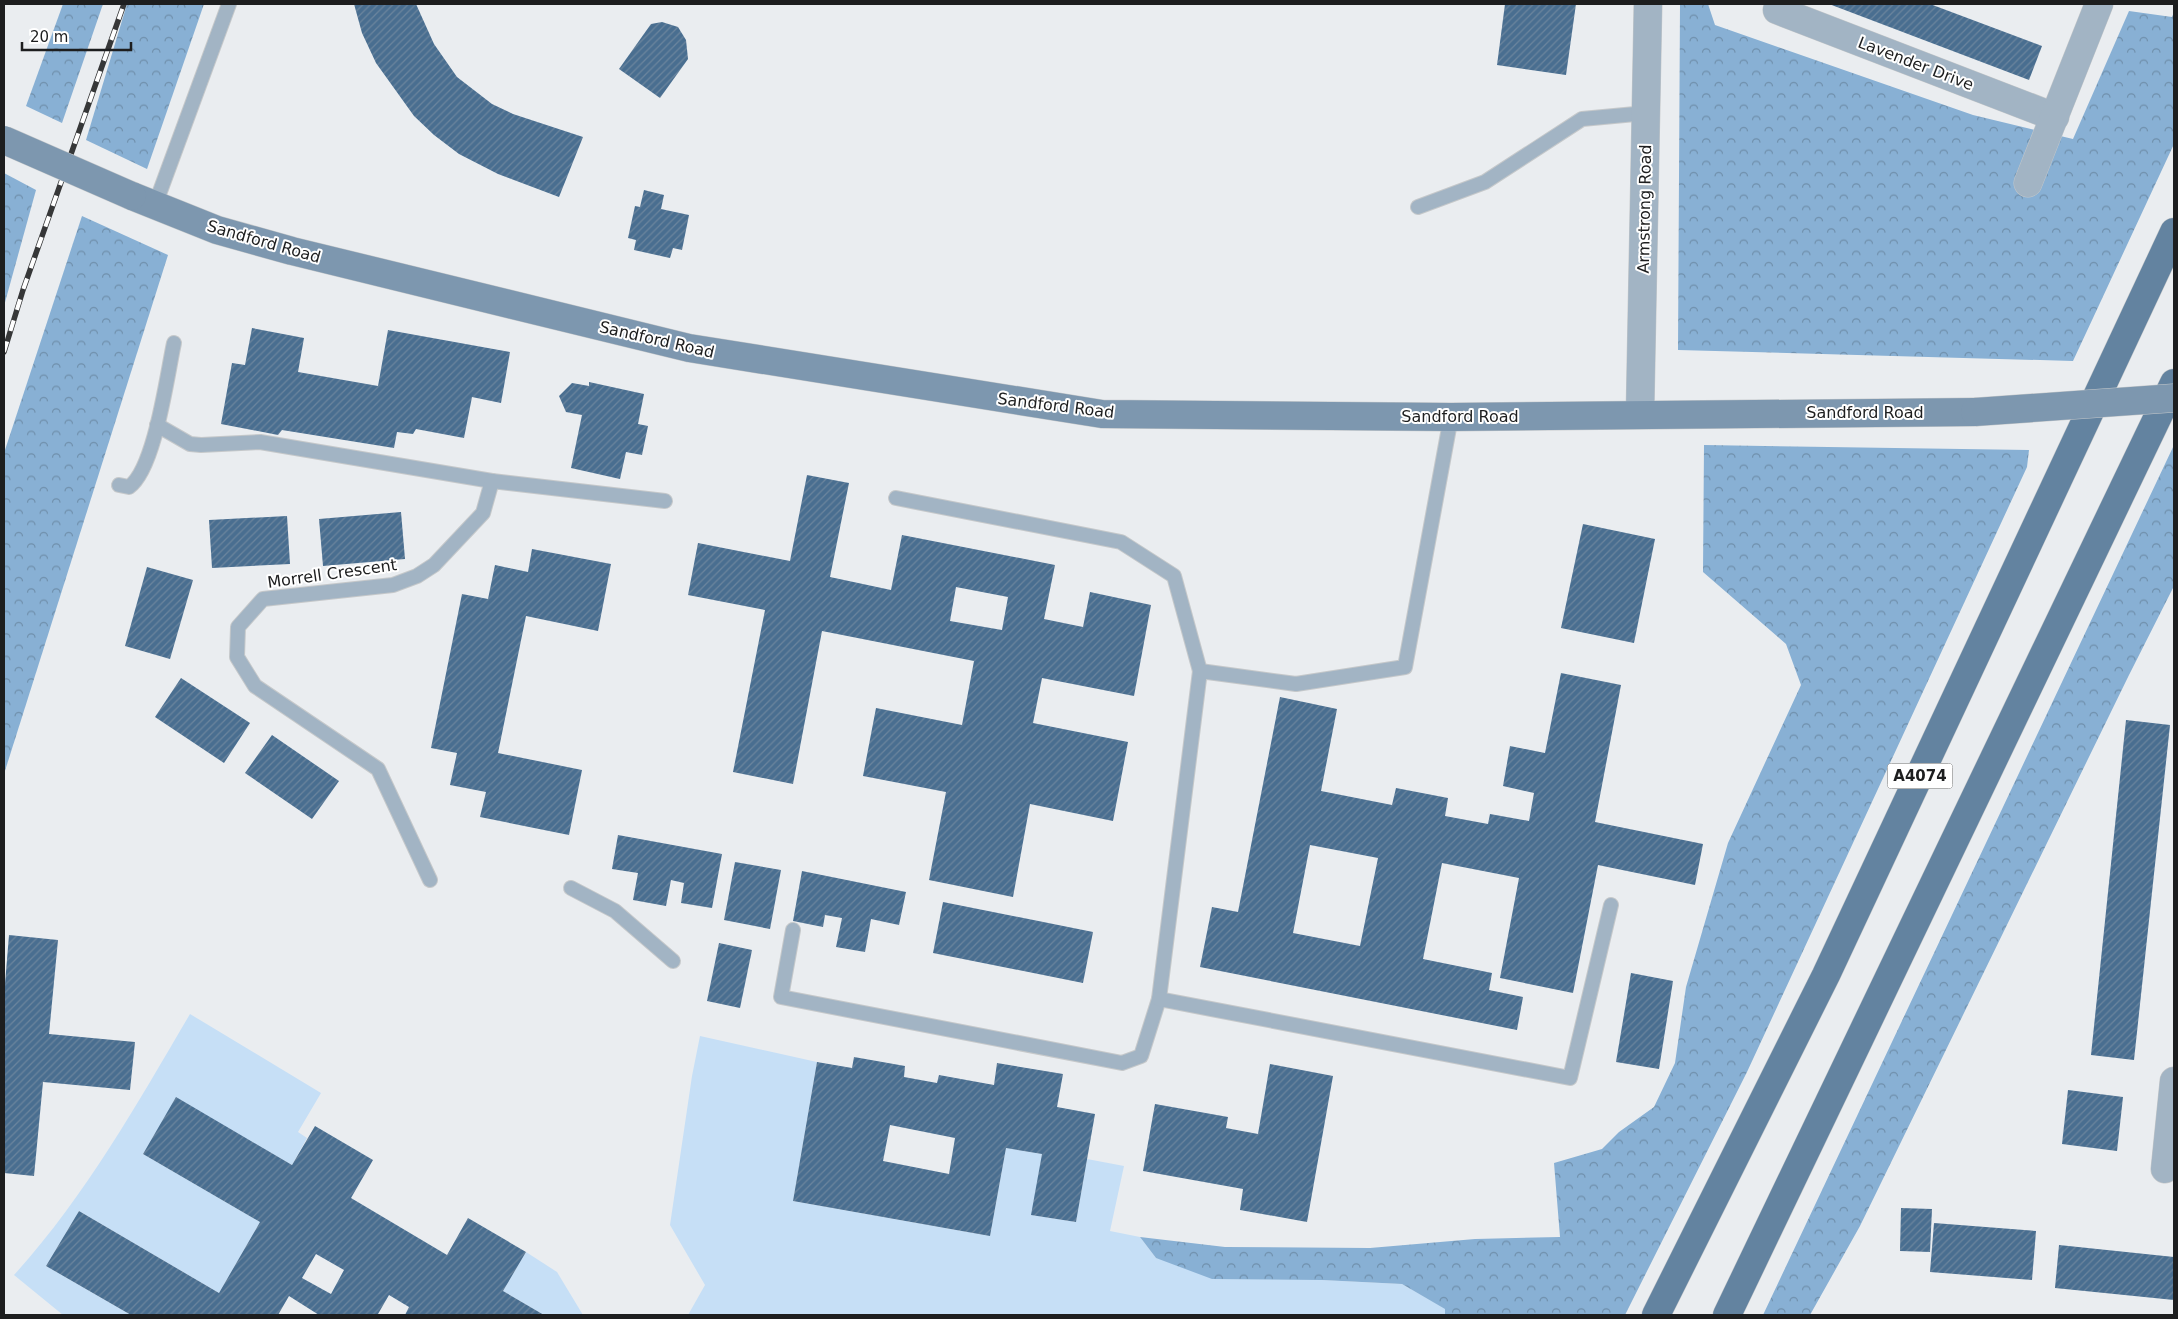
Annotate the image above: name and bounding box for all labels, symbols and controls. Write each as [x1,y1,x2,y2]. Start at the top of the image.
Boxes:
scale bar [22,20,131,52]
text: 20 m [30,28,68,46]
street label: Lavender Drive [1855,33,1976,94]
street label: Armstrong Road [1634,144,1655,274]
street label: Sandford Road [205,216,323,267]
street label: Sandford Road [598,317,716,362]
street label: Sandford Road [997,389,1115,422]
street label: Sandford Road [1806,403,1924,422]
street label: Sandford Road [1401,407,1519,426]
street label: Morrell Crescent [266,555,398,592]
road number: A4074 [1888,764,1952,788]

